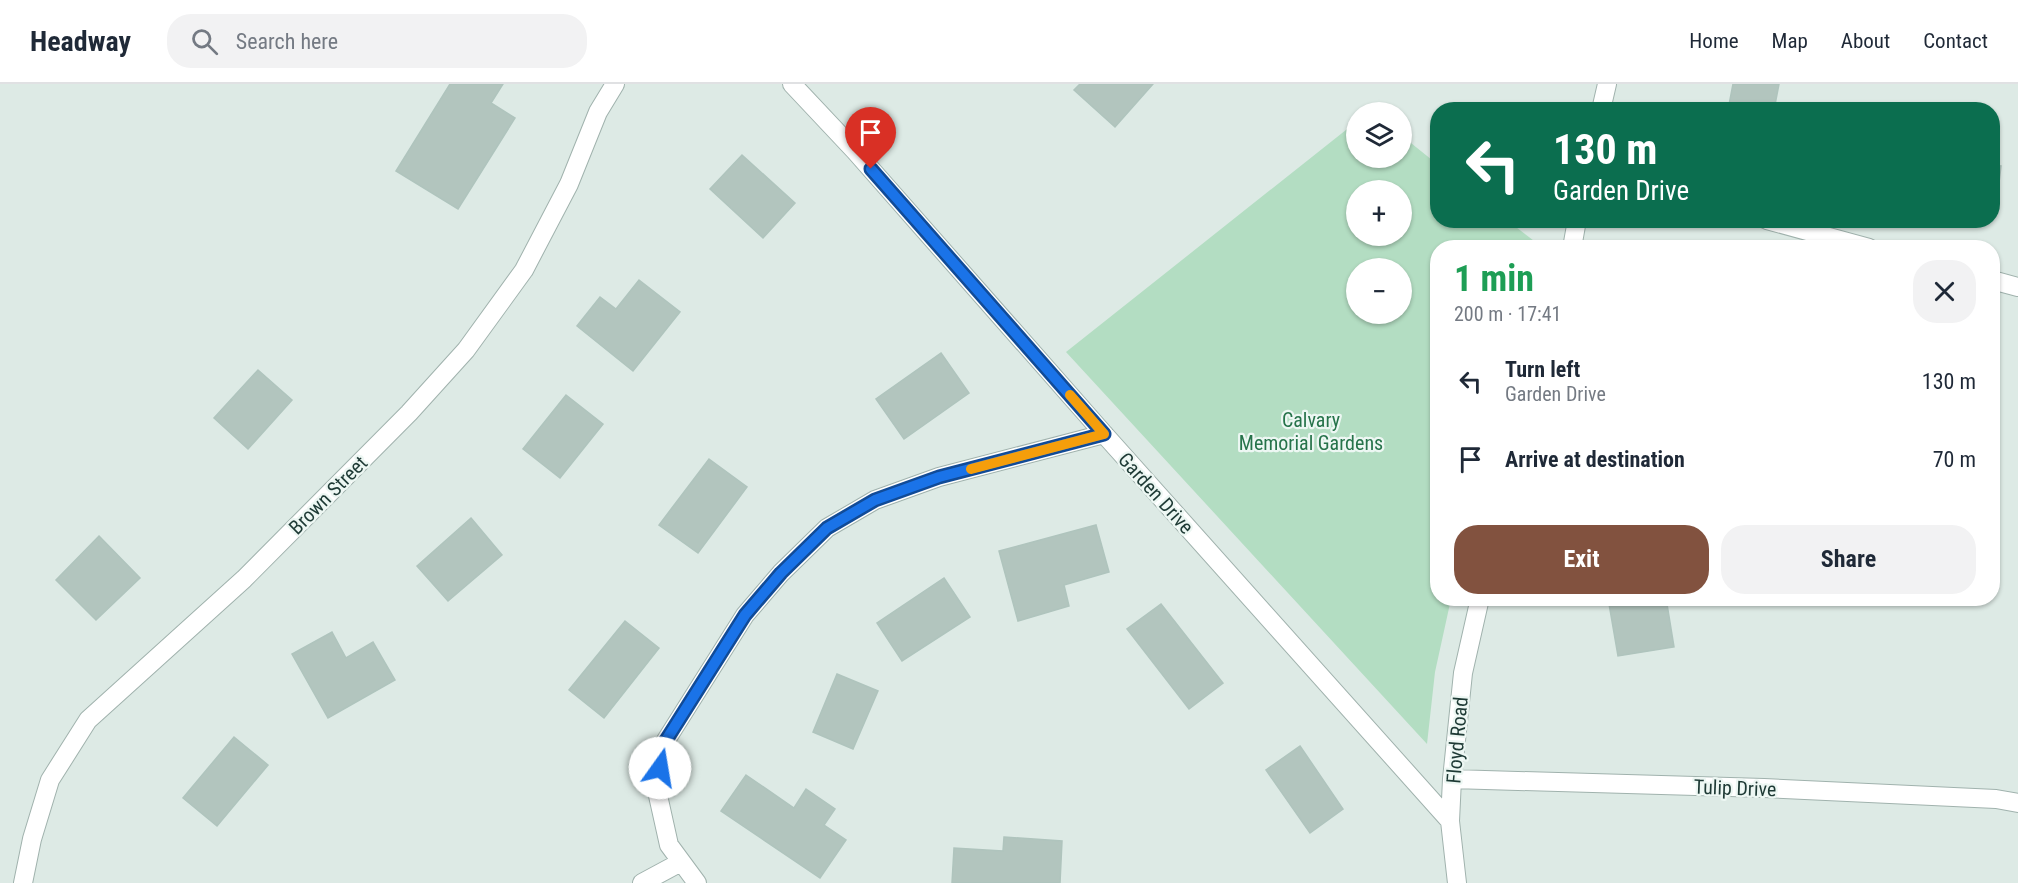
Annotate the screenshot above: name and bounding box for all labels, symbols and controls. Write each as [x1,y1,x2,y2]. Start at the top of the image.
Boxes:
search box [167,14,587,68]
text: Headway [30,25,131,58]
icon: search [188,25,221,58]
text: Search here [236,29,338,54]
text: Home [1689,29,1739,53]
text: Map [1772,29,1808,53]
text: About [1841,29,1890,53]
text: Contact [1923,29,1988,53]
map controls [1346,102,1412,324]
button: layers [1346,102,1412,168]
pin [845,107,896,169]
icon: arrive [854,116,887,149]
text: 130 m [1553,125,1658,174]
icon: left [1454,126,1532,204]
text: Garden Drive [1553,175,1689,207]
button: + [1346,180,1412,246]
button: − [1346,258,1412,324]
text: 1 min [1454,258,1534,300]
button: close [1913,260,1976,323]
text: 200 m · 17:41 [1454,302,1561,326]
text: Turn left [1505,357,1580,382]
icon: left [1454,365,1487,398]
text: 130 m [1922,369,1976,394]
text: Garden Drive [1505,382,1606,406]
park label: Calvary Memorial Gardens [1239,408,1383,455]
icon: arrive [1454,443,1487,476]
text: Arrive at destination [1505,447,1685,472]
text: 70 m [1933,447,1976,472]
street label: Garden Drive [1113,448,1199,538]
street label: Brown Street [284,451,372,539]
button: Exit [1454,525,1709,594]
button: Share [1721,525,1976,594]
street label: Floyd Road [1441,696,1473,784]
position arrow [628,736,692,800]
street label: Tulip Drive [1693,775,1777,801]

